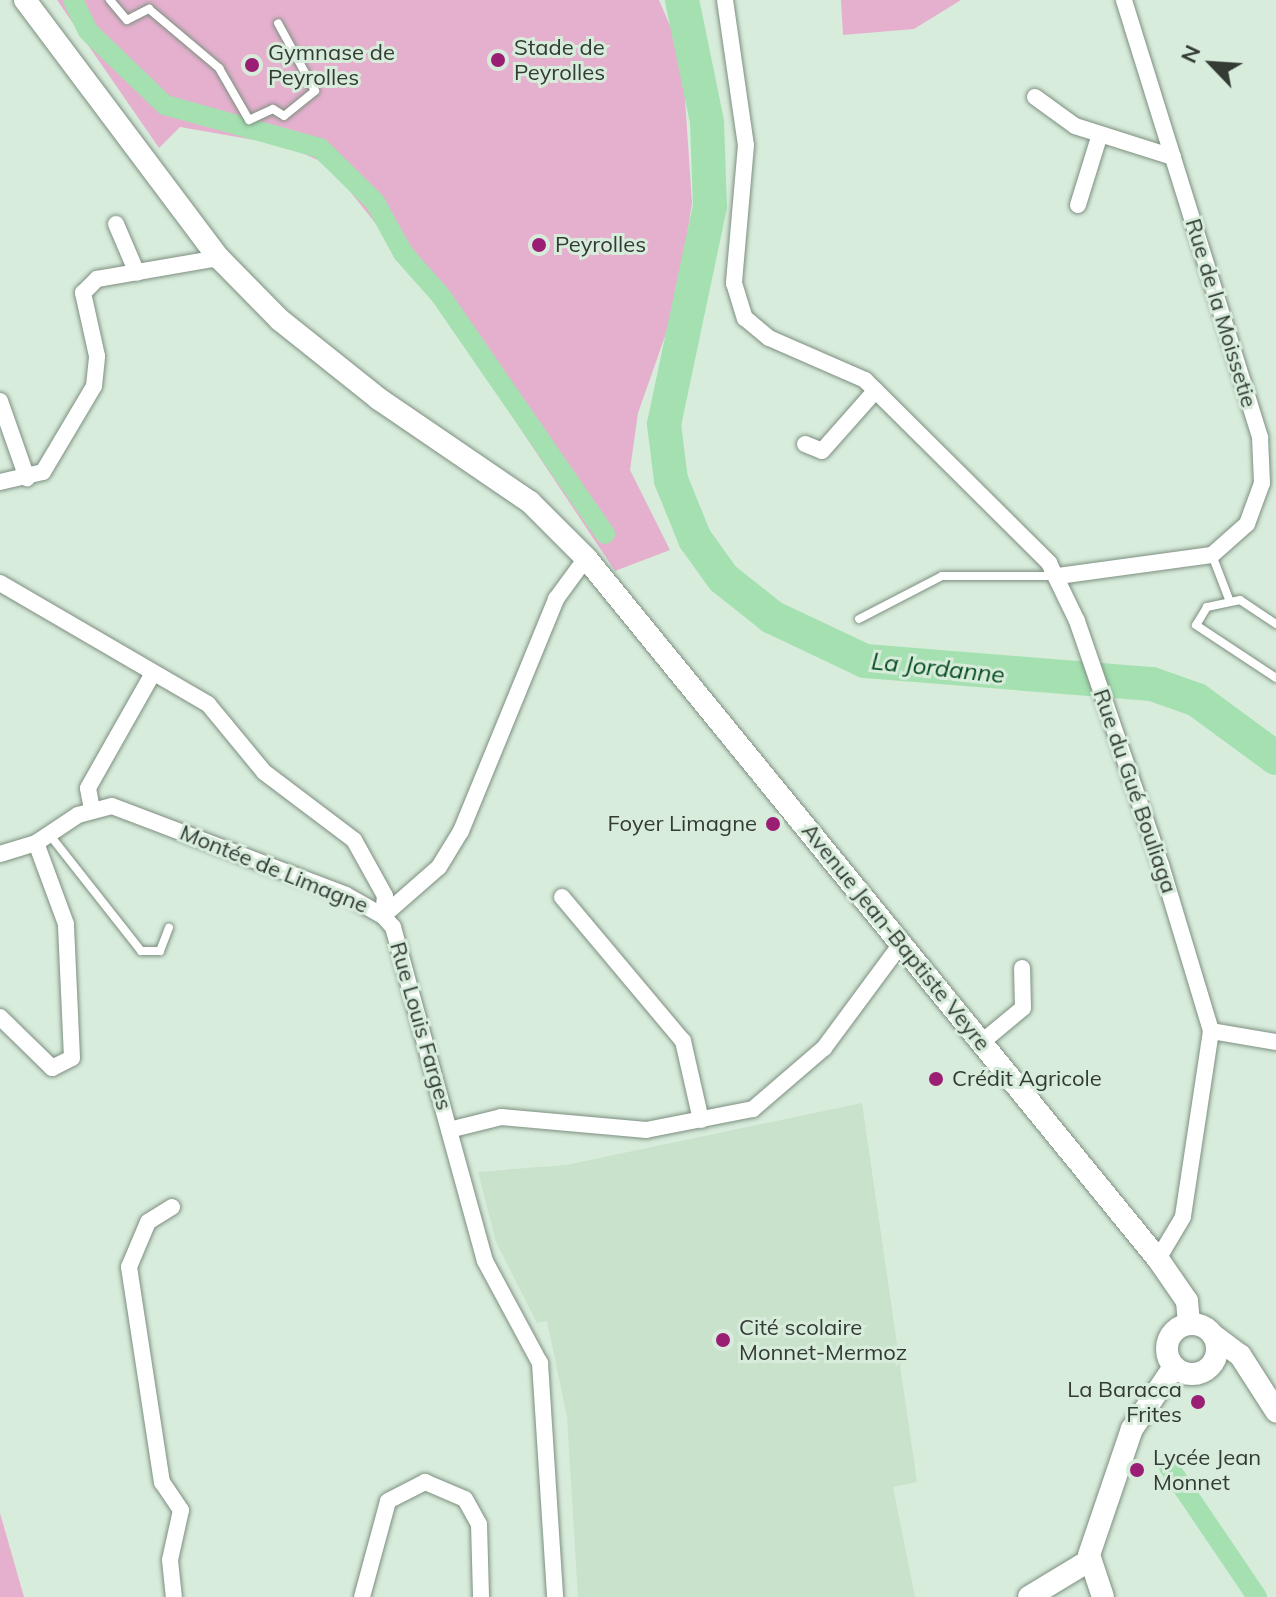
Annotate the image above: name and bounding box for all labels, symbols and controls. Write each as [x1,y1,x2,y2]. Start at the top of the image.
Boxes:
north arrow [1172,24,1252,104]
place label: Stade de Peyrolles [514,34,605,86]
place label: Gymnase de Peyrolles [268,39,395,90]
text: N [1174,40,1206,67]
marker: Stade de Peyrolles [489,51,507,69]
marker: Gymnase de Peyrolles [243,56,261,74]
street label: Rue de la Moissetie [1180,215,1262,411]
place label: Peyrolles [555,232,646,258]
marker: Peyrolles [530,236,548,254]
water label: La Jordanne [870,647,1006,689]
street label: Rue du Gué Bouliaga [1088,685,1182,897]
place label: Foyer Limagne [608,811,757,837]
marker: Foyer Limagne [764,815,782,833]
street label: Avenue Jean-Baptiste Veyre [796,818,996,1056]
street label: Montée de Limagne [176,819,372,919]
street label: Rue Louis Farges [384,939,458,1113]
place label: Crédit Agricole [952,1066,1102,1092]
marker: Crédit Agricole [927,1070,945,1088]
place label: Cité scolaire Monnet-Mermoz [739,1314,907,1366]
marker: Cité scolaire Monnet-Mermoz [714,1331,732,1349]
place label: La Baracca Frites [1067,1376,1182,1428]
marker: La Baracca Frites [1189,1393,1207,1411]
place label: Lycée Jean Monnet [1153,1444,1261,1496]
marker: Lycée Jean Monnet [1128,1461,1146,1479]

